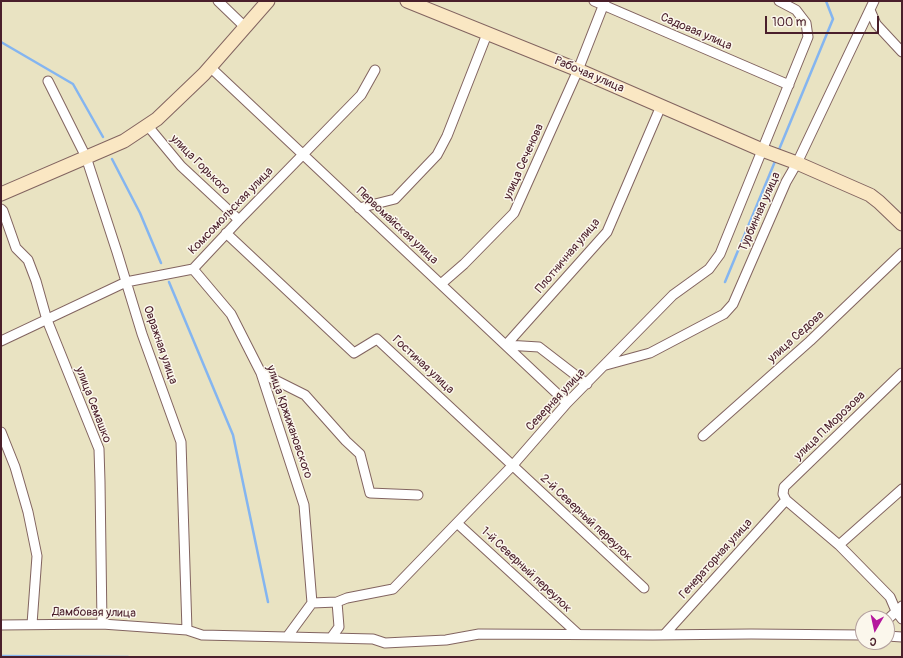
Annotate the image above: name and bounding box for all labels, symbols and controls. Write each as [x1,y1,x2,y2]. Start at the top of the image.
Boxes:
scale bar [767,8,881,34]
street label: Садовая улица [658,10,734,54]
text: 100 m [772,15,806,30]
street label: Рабочая улица [552,54,626,96]
street label: улица Сеченова [501,122,547,202]
street label: улица Горького [167,132,233,198]
street label: Комсомольская улица [186,164,276,258]
street label: Турбинная улица [736,170,784,254]
street label: Первомайская улица [353,184,441,268]
street label: Плотничная улица [533,216,603,296]
street label: Овражная улица [140,304,180,386]
street label: улица Седова [765,308,827,366]
street label: Гостиная улица [389,333,457,397]
street label: улица Кржижановского [263,363,315,481]
street label: улица Семашко [72,365,114,445]
street label: Северная улица [523,366,589,434]
street label: улица П.Морозова [791,388,869,464]
street label: 2-й Северный переулок [537,472,635,564]
street label: Генераторная улица [676,516,756,602]
street label: 1-й Северный переулок [478,524,574,616]
street label: Дамбовая улица [52,605,136,621]
north arrow [855,610,895,650]
text: С [869,634,878,648]

